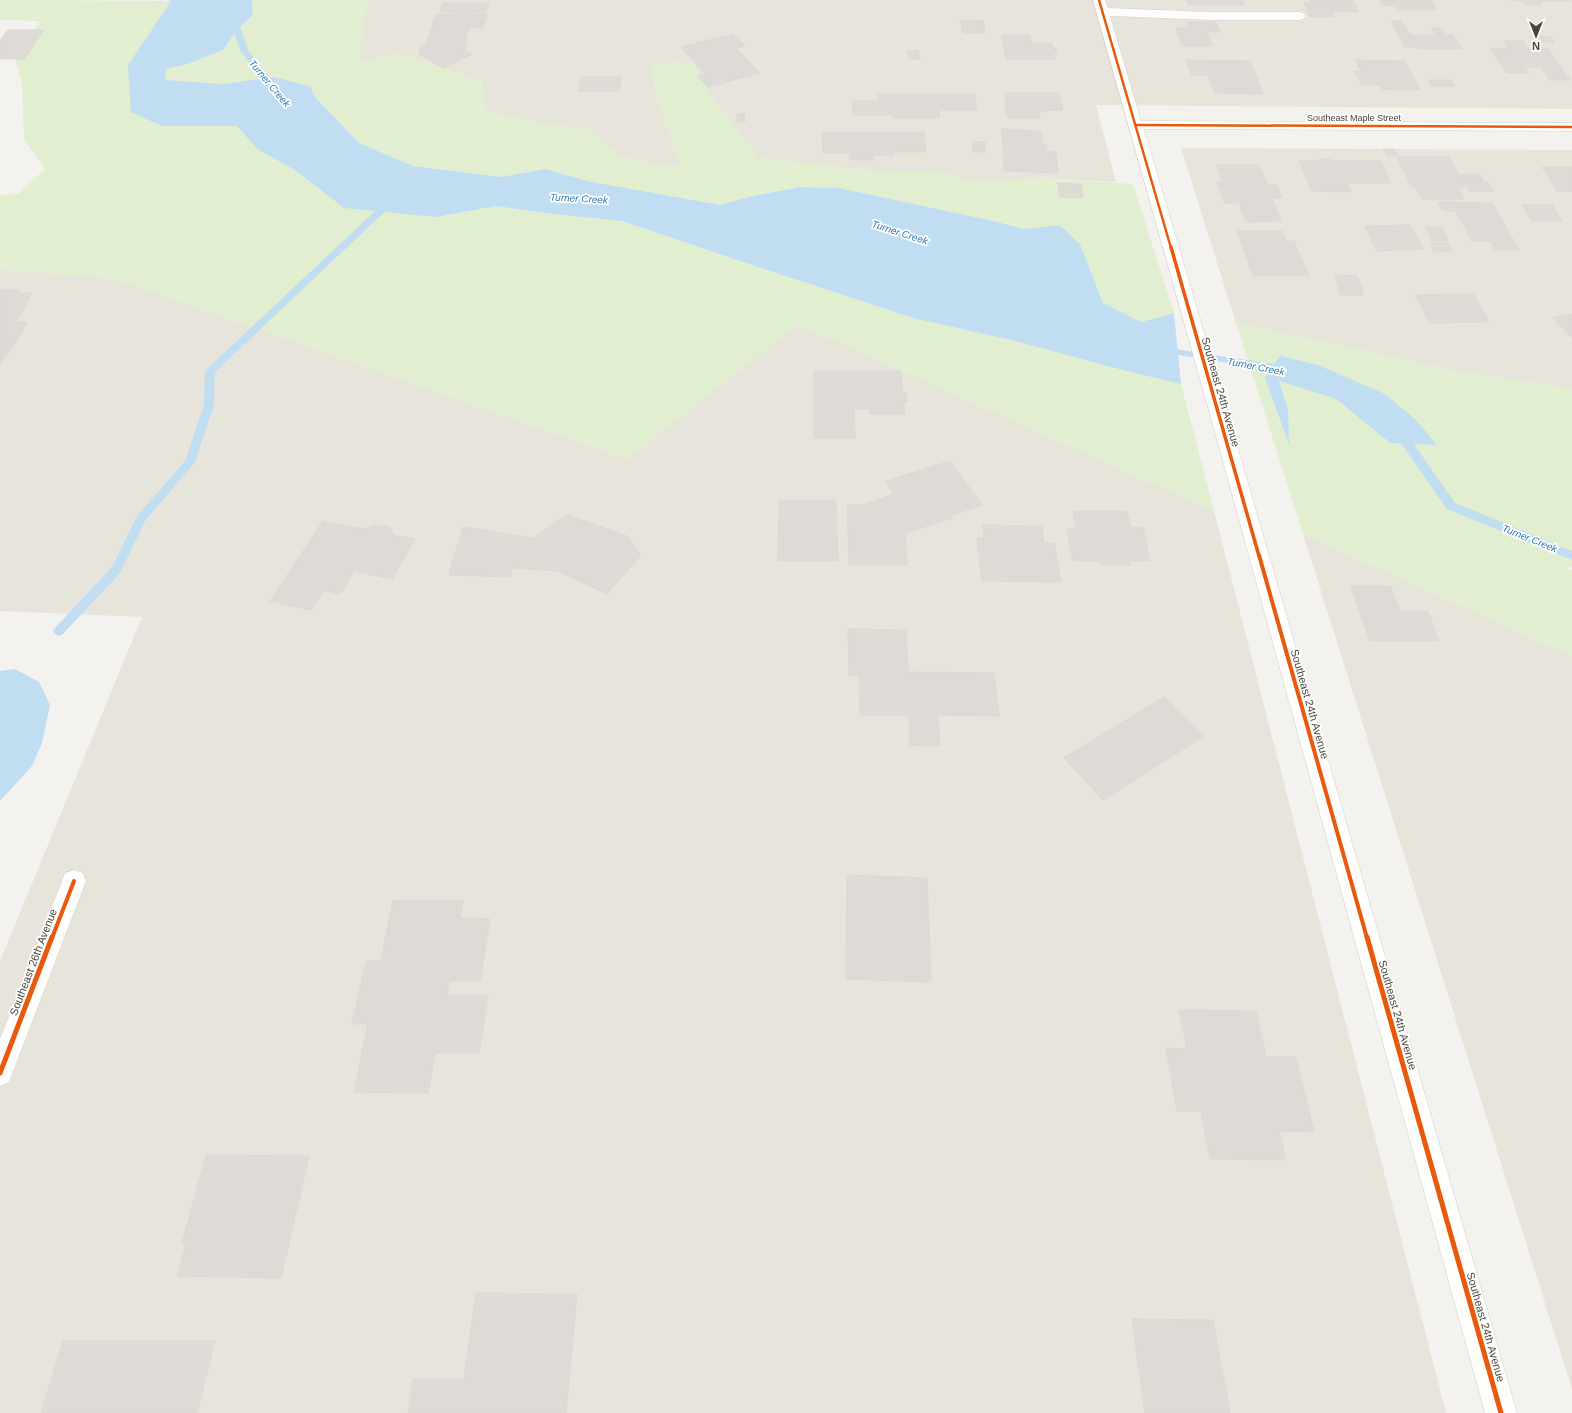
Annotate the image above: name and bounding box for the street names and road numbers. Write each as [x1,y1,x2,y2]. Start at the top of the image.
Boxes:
street label: Southeast Maple Street [1307,113,1402,123]
street label: Southeast 24th Avenue [1200,336,1242,448]
street label: Southeast 24th Avenue [1289,648,1331,760]
street label: Southeast 26th Avenue [7,907,59,1017]
street label: Southeast 24th Avenue [1377,959,1419,1071]
street label: Southeast 24th Avenue [1465,1271,1507,1383]

